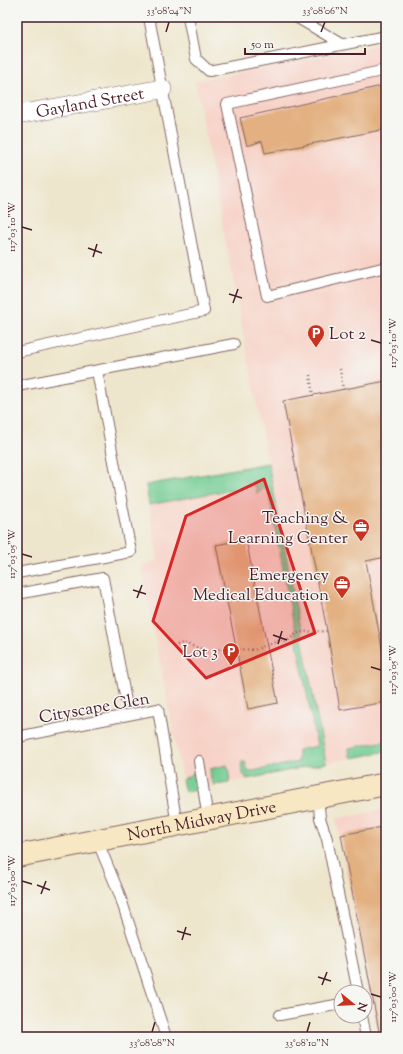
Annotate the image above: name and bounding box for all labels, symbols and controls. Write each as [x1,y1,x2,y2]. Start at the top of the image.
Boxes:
text: 33°08'04"N [147,4,191,19]
text: 33°08'06"N [302,4,348,19]
scale bar [245,30,365,56]
text: 50 m [250,36,274,54]
street label: Gayland Street [34,82,146,125]
text: 117°03'10"W [5,202,20,252]
text: 117°03'10"W [386,318,401,368]
parking icon: Lot 2 [306,323,326,348]
place label: Lot 2 [329,323,366,347]
place label: Teaching & Learning Center [228,507,349,551]
office icon: Teaching & Learning Center [351,517,371,542]
text: 117°03'05"W [5,529,20,579]
place label: Emergency Medical Education [193,564,330,608]
office icon: Emergency Medical Education [332,574,352,599]
place label: Lot 3 [182,641,218,665]
parking icon: Lot 3 [221,641,241,666]
text: 117°03'05"W [386,645,401,695]
street label: Cityscape Glen [37,687,152,731]
street label: North Midway Drive [125,796,279,848]
text: 117°03'00"W [5,855,20,907]
text: 117°03'00"W [386,971,401,1023]
north arrow [333,984,373,1024]
text: N [353,999,371,1014]
text: 33°08'08"N [129,1036,175,1051]
text: 33°08'10"N [285,1036,329,1051]

